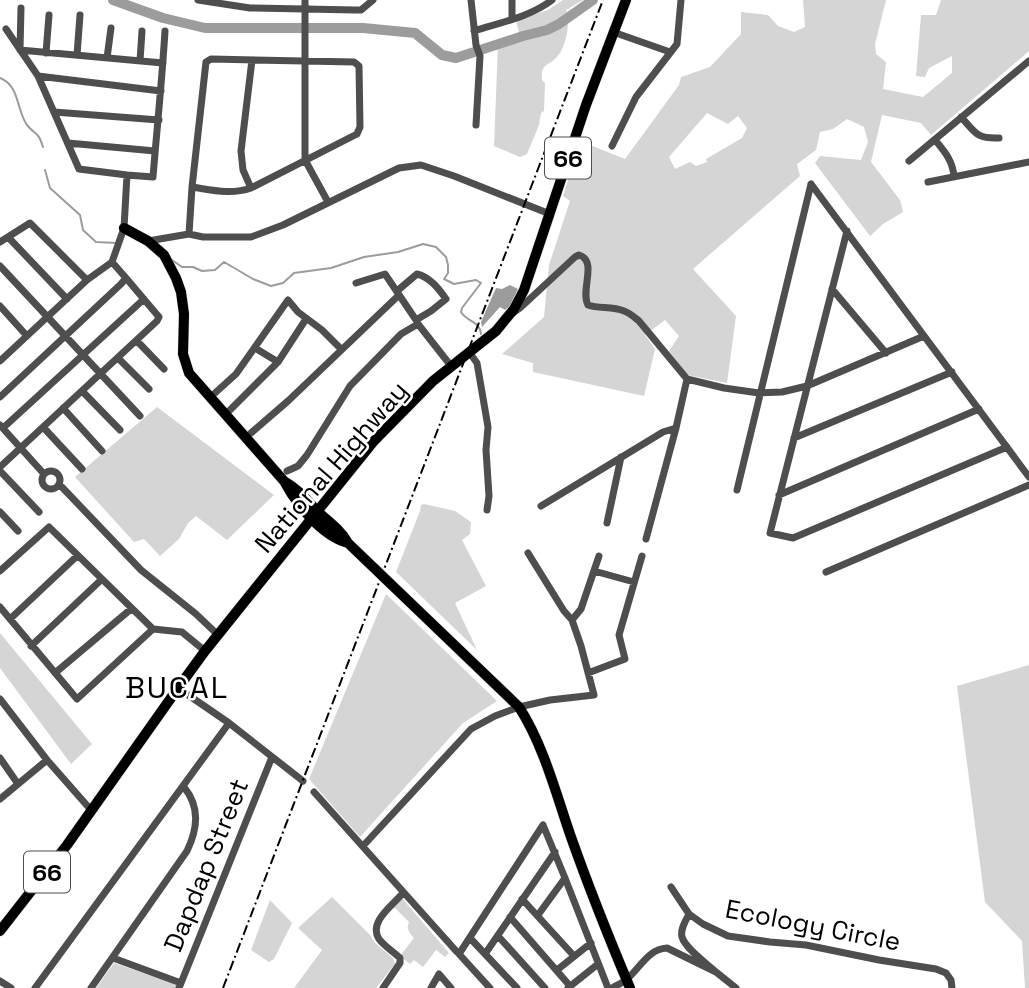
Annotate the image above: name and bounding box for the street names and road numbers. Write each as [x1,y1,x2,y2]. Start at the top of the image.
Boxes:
road number: 66 [545,138,591,178]
street label: National Highway [247,374,415,560]
street label: Dapdap Street [156,774,256,956]
road number: 66 [24,852,70,892]
street label: Ecology Circle [723,891,903,959]

